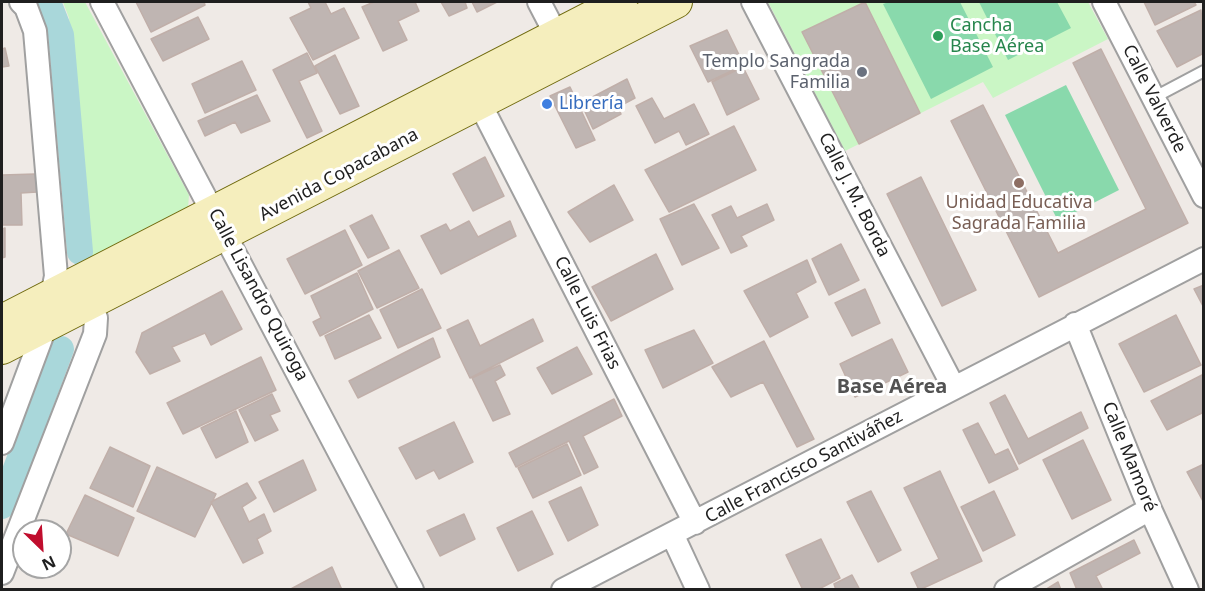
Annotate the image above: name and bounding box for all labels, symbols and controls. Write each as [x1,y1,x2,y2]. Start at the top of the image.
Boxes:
place label: Cancha Base Aérea [950,15,1044,57]
marker: Cancha Base Aérea [931,29,945,43]
street label: Calle Valverde [1118,41,1190,157]
place label: Templo Sangrada Familia [702,51,850,94]
marker: Templo Sangrada Familia [855,65,869,79]
place label: Librería [559,93,624,115]
marker: Librería [540,97,554,111]
street label: Avenida Copacabana [256,124,422,226]
street label: Calle J. M. Borda [813,129,895,261]
marker: Unidad Educativa Sagrada Familia [1012,176,1026,190]
place label: Unidad Educativa Sagrada Familia [945,192,1093,234]
street label: Calle Lisandro Quiroga [203,205,313,385]
street label: Calle Luis Frias [549,253,625,373]
district label: Base Aérea [837,375,947,399]
street label: Calle Mamoré [1097,399,1161,515]
street label: Calle Francisco Santiváñez [702,406,906,528]
north arrow [12,519,72,579]
text: N [38,551,59,576]

